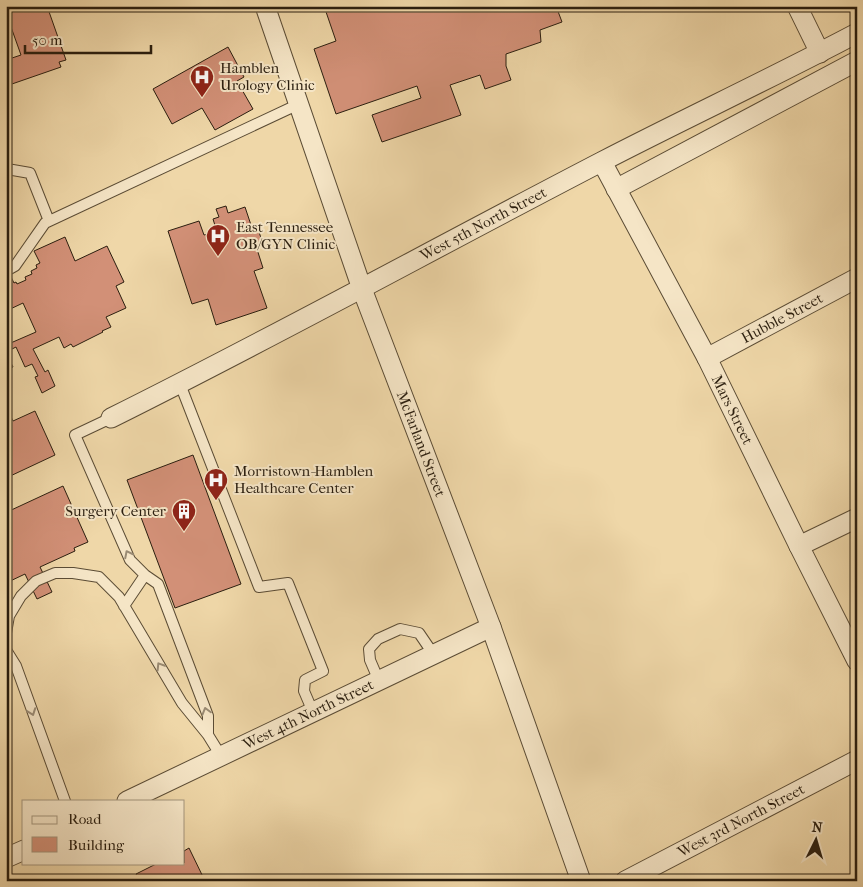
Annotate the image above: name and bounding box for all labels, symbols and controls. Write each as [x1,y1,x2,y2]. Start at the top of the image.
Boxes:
scale bar [25,22,151,54]
text: 50 m [32,31,63,49]
place label: Hamblen Urology Clinic [220,59,315,94]
hospital icon: Hamblen Urology Clinic [189,64,215,98]
street label: West 5th North Street [416,183,550,265]
place label: East Tennessee OB/GYN Clinic [236,218,335,253]
hospital icon: East Tennessee OB/GYN Clinic [205,223,231,257]
street label: Hubble Street [738,289,827,347]
street label: Mars Street [708,372,757,448]
street label: McFarland Street [393,388,450,500]
place label: Morristown-Hamblen Healthcare Center [234,462,374,497]
hospital icon: Morristown-Hamblen Healthcare Center [203,467,229,501]
building icon: Surgery Center [171,498,197,532]
place label: Surgery Center [65,502,167,520]
one-way arrow [124,550,134,559]
one-way arrow [156,663,166,672]
street label: West 4th North Street [239,675,377,754]
one-way arrow [26,707,36,716]
one-way arrow [201,708,211,716]
street label: West 3rd North Street [674,780,808,861]
legend [22,800,185,864]
text: Road [68,810,102,828]
north arrow [790,814,840,864]
text: N [811,819,823,837]
text: Building [68,836,125,854]

